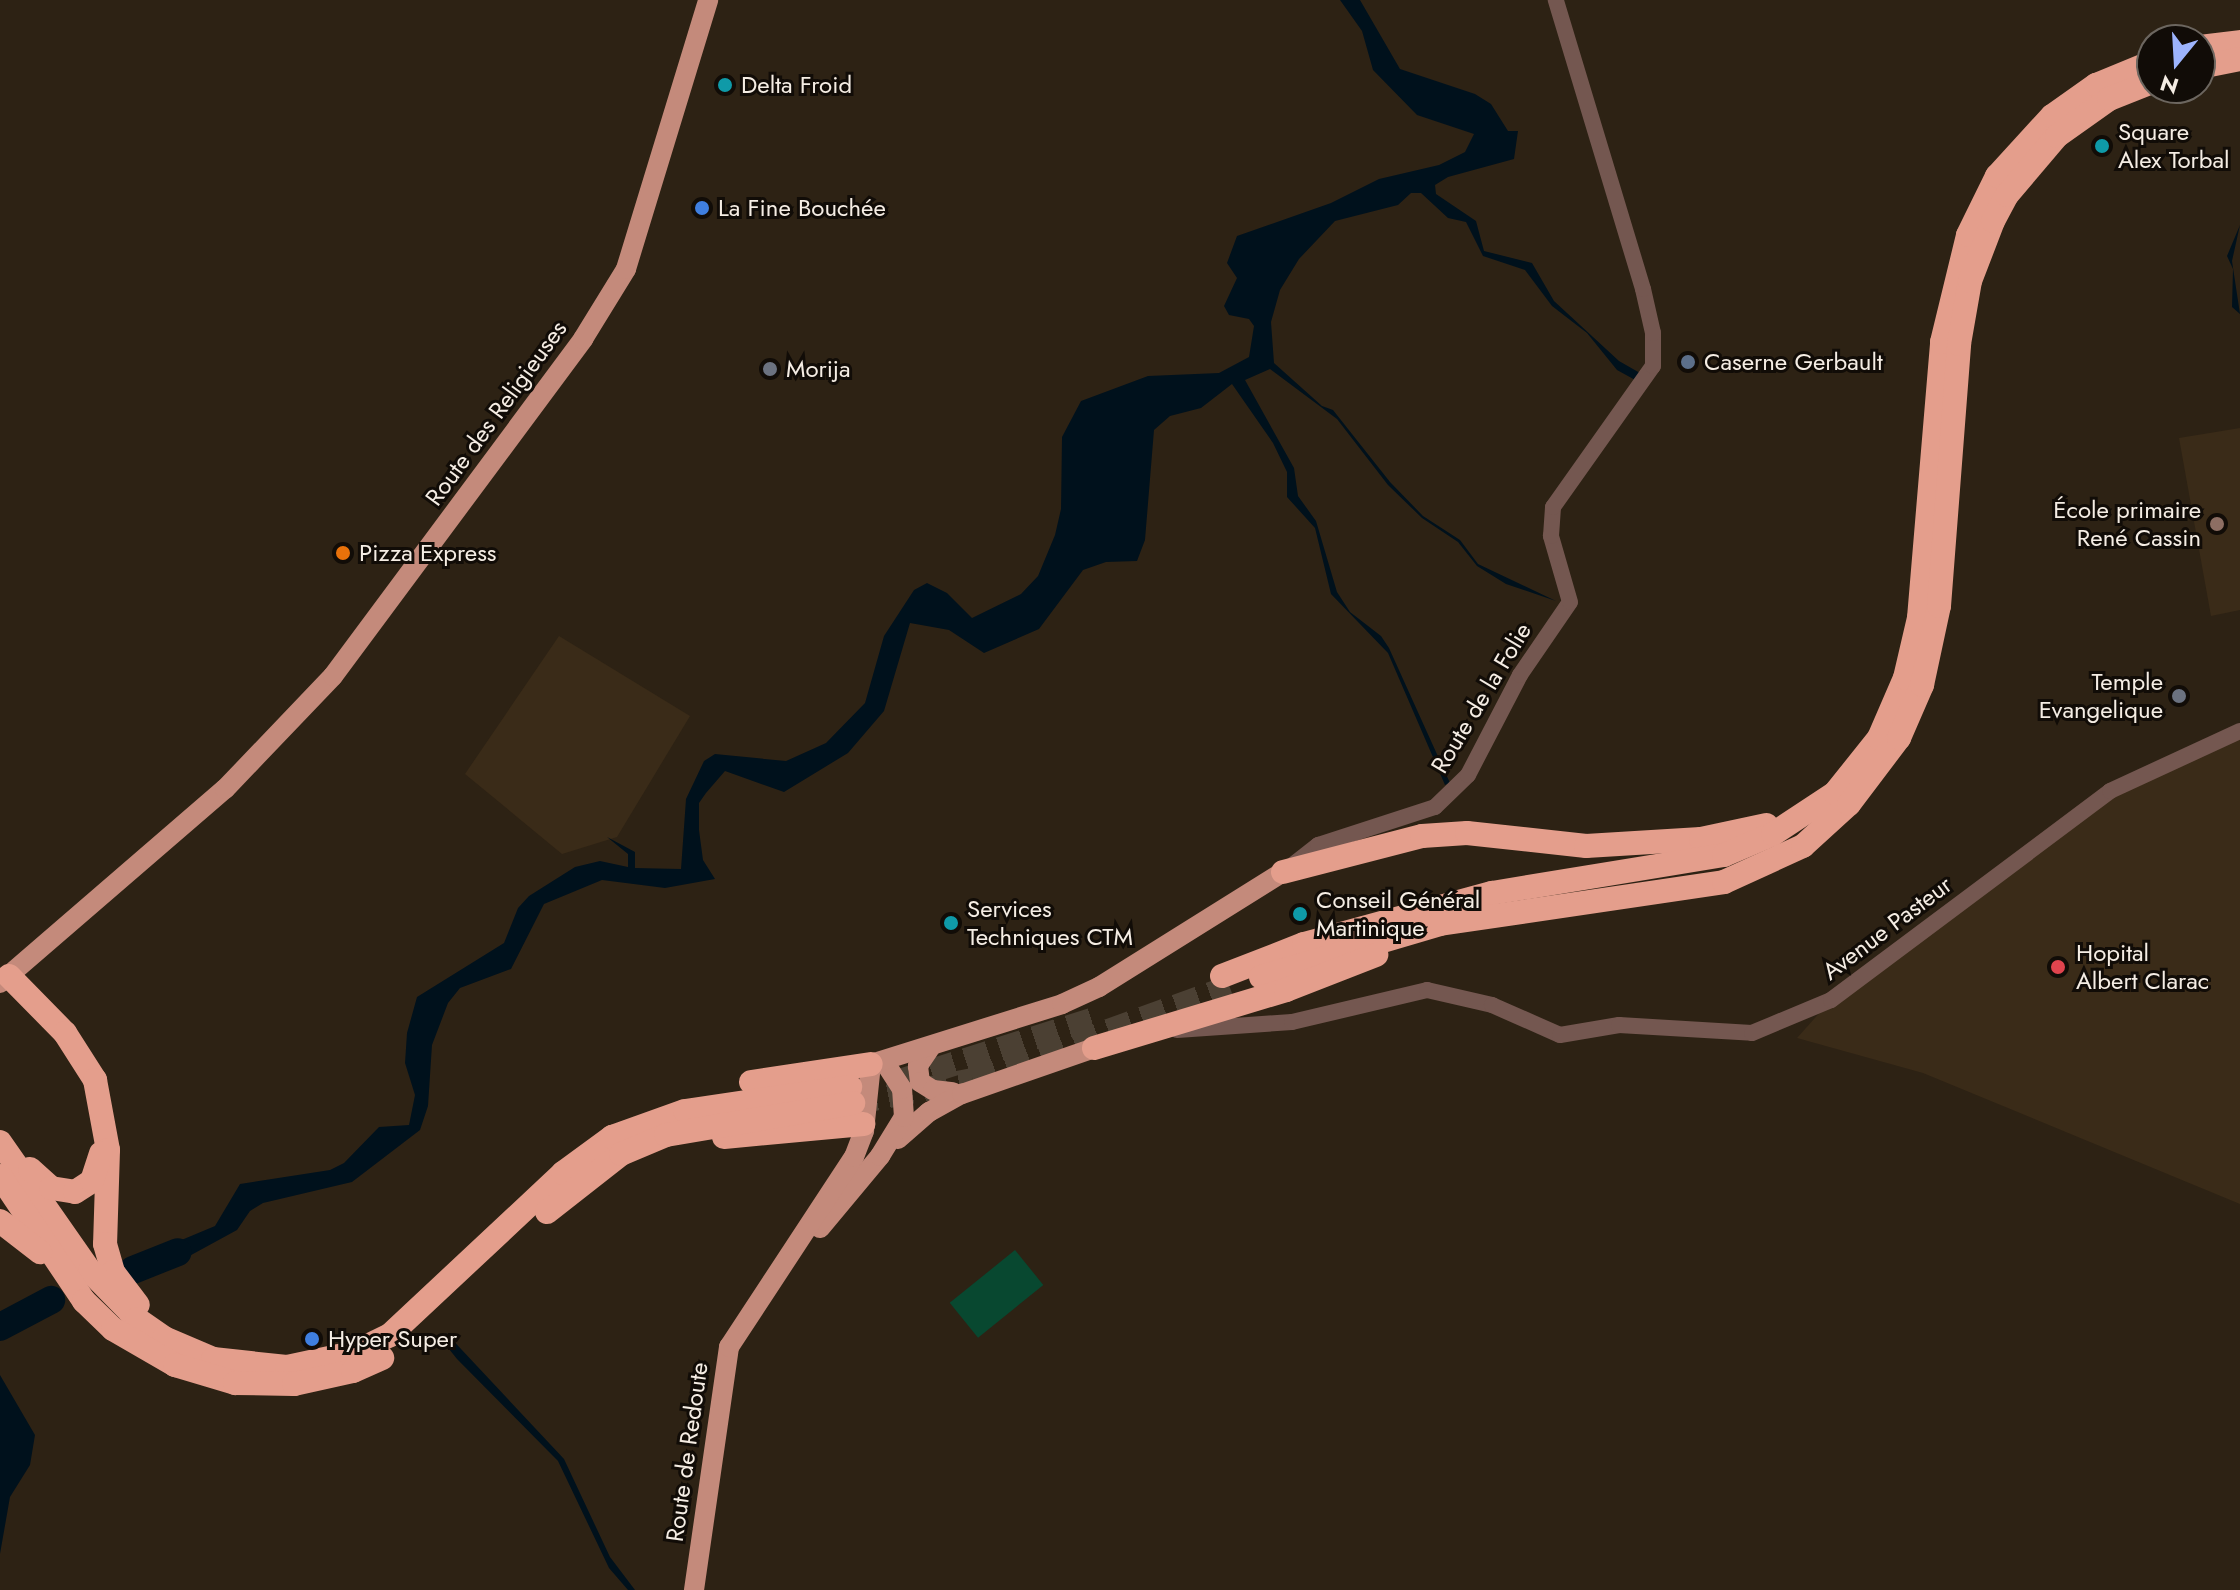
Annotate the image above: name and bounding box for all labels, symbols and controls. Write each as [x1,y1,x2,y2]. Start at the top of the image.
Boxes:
north arrow [2136,24,2216,104]
text: N [2156,67,2182,103]
place label: Delta Froid [741,71,852,99]
marker: Delta Froid [716,76,734,94]
place label: Square Alex Torbal [2118,118,2229,174]
marker: Square Alex Torbal [2093,137,2111,155]
place label: La Fine Bouchée [718,194,886,222]
marker: La Fine Bouchée [693,199,711,217]
street label: Route des Religieuses [419,315,573,511]
place label: Caserne Gerbault [1704,348,1883,376]
marker: Caserne Gerbault [1679,353,1697,371]
place label: Morija [786,355,851,383]
marker: Morija [761,360,779,378]
place label: École primaire René Cassin [2053,496,2201,552]
marker: École primaire René Cassin [2208,515,2226,533]
place label: Pizza Express [359,539,496,567]
marker: Pizza Express [334,544,352,562]
street label: Route de la Folie [1425,618,1537,778]
place label: Temple Evangelique [2039,668,2163,724]
marker: Temple Evangelique [2170,687,2188,705]
street label: Avenue Pasteur [1817,870,1957,986]
place label: Conseil Général Martinique [1316,886,1480,942]
place label: Services Techniques CTM [967,895,1133,951]
marker: Conseil Général Martinique [1291,905,1309,923]
marker: Services Techniques CTM [942,914,960,932]
place label: Hopital Albert Clarac [2076,939,2209,995]
marker: Hopital Albert Clarac [2047,956,2069,978]
place label: Hyper Super [328,1325,457,1353]
marker: Hyper Super [303,1330,321,1348]
street label: Route de Redoute [660,1360,714,1544]

